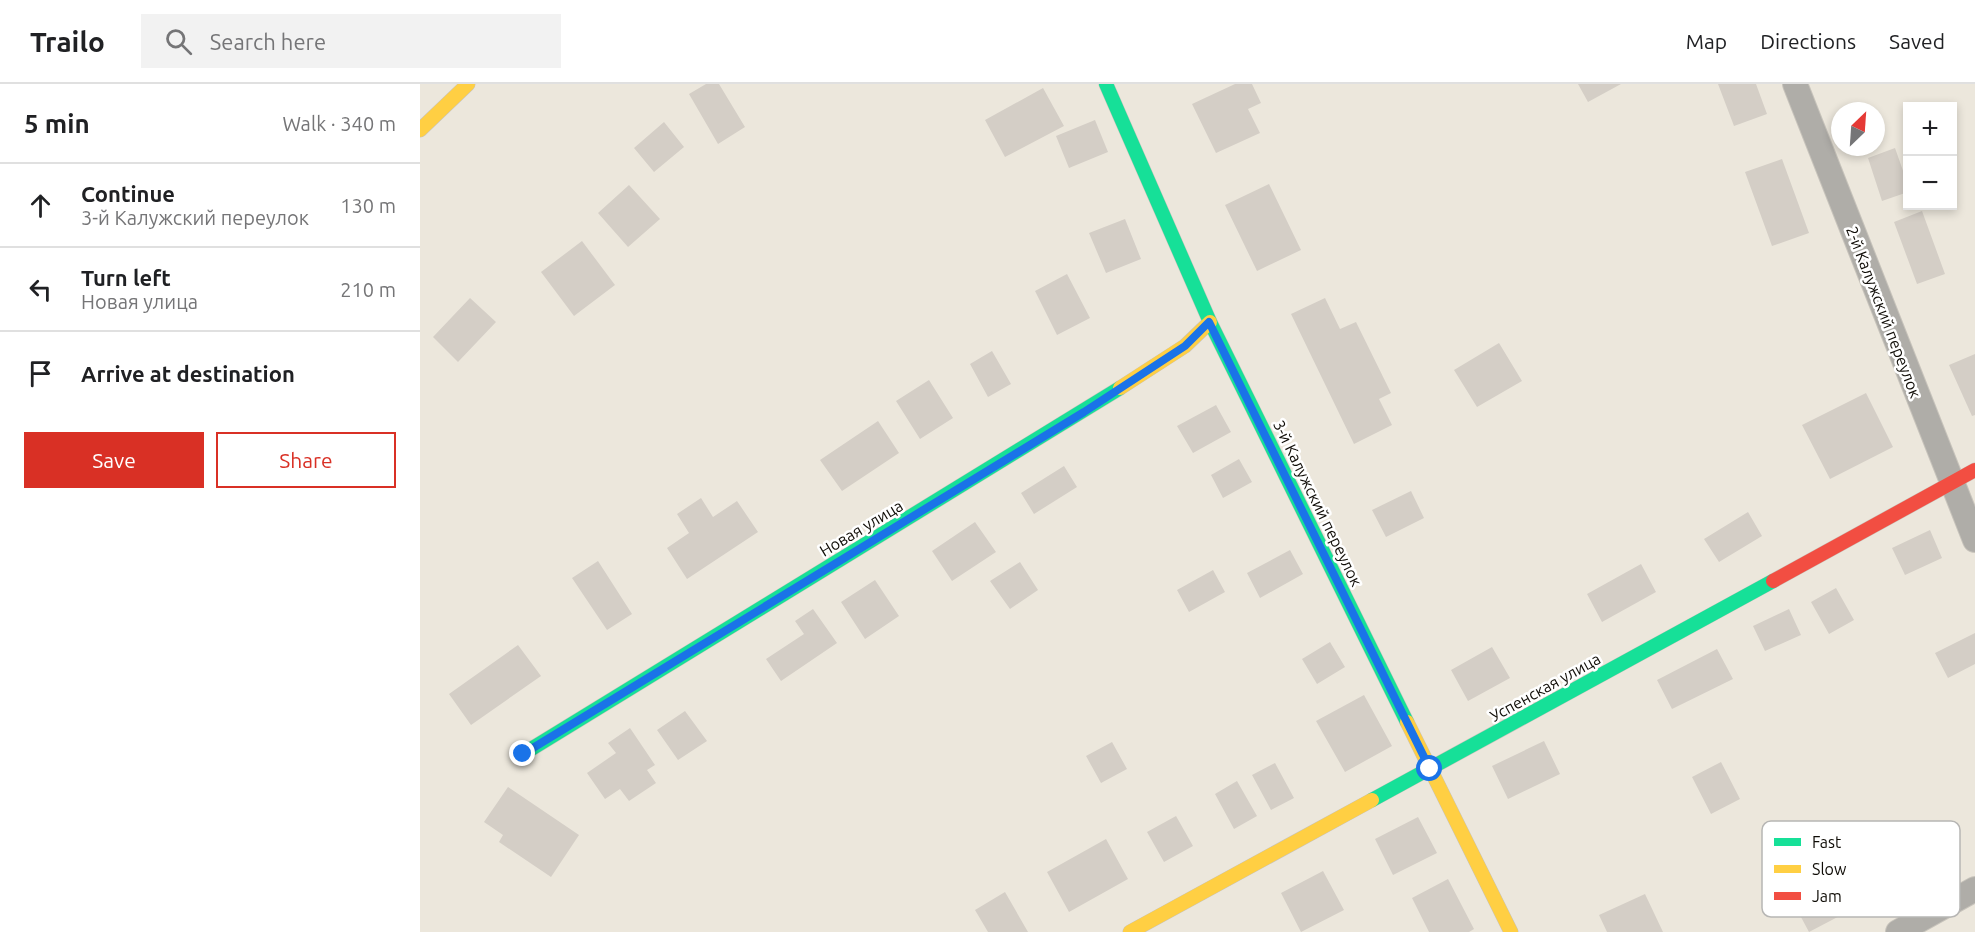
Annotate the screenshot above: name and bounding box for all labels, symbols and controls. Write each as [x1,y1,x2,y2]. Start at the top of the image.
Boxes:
search box [141,14,561,68]
icon: search [162,25,195,58]
text: Trailo [30,26,105,57]
text: Search here [210,29,326,54]
text: Map [1686,29,1727,53]
text: Directions [1760,29,1856,53]
text: Saved [1889,29,1945,53]
north arrow [1831,102,1885,156]
map controls [1903,102,1957,210]
button: + [1903,102,1957,156]
text: 5 min [24,109,90,138]
text: Walk · 340 m [283,112,396,135]
button: − [1903,156,1957,210]
text: Continue [81,181,175,206]
icon: ahead [24,189,57,222]
text: 130 m [340,194,396,217]
text: 3-й Калужский переулок [81,206,309,229]
street label: 2-й Калужский переулок [1843,224,1925,400]
text: Turn left [81,265,171,290]
icon: left [24,273,57,306]
text: 210 m [340,278,396,301]
text: Новая улица [81,290,198,313]
icon: arrive [24,357,57,390]
text: Arrive at destination [81,361,295,386]
street label: 3-й Калужский переулок [1270,417,1366,589]
button: Save [24,432,204,488]
button: Share [216,432,396,488]
street label: Новая улица [816,496,906,560]
street label: Успенская улица [1487,649,1603,725]
route end [509,740,535,766]
route start [1416,755,1442,781]
legend [1762,821,1960,917]
text: Fast [1812,833,1842,851]
text: Slow [1812,860,1847,878]
text: Jam [1812,887,1842,905]

